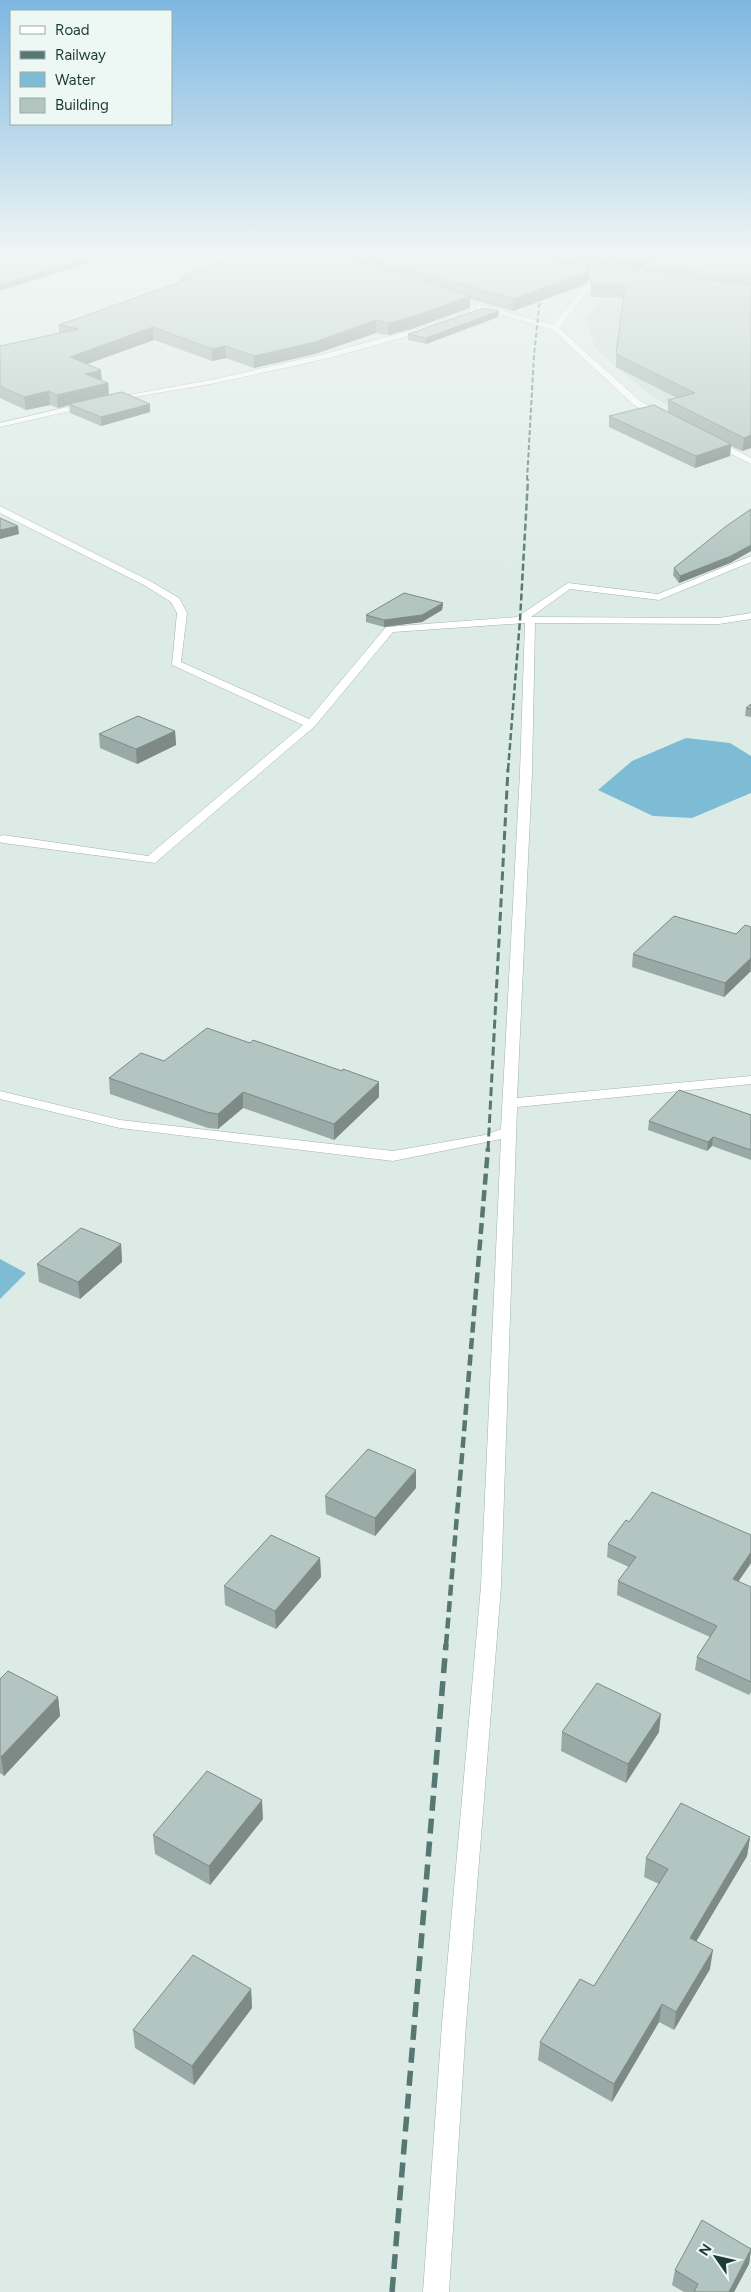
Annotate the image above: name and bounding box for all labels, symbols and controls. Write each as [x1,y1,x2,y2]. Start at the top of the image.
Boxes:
legend [10,10,172,125]
text: Road [55,21,90,39]
text: Railway [55,46,106,64]
text: Water [55,71,95,89]
text: Building [55,96,109,114]
north arrow [691,2232,741,2282]
text: N [696,2241,716,2259]

